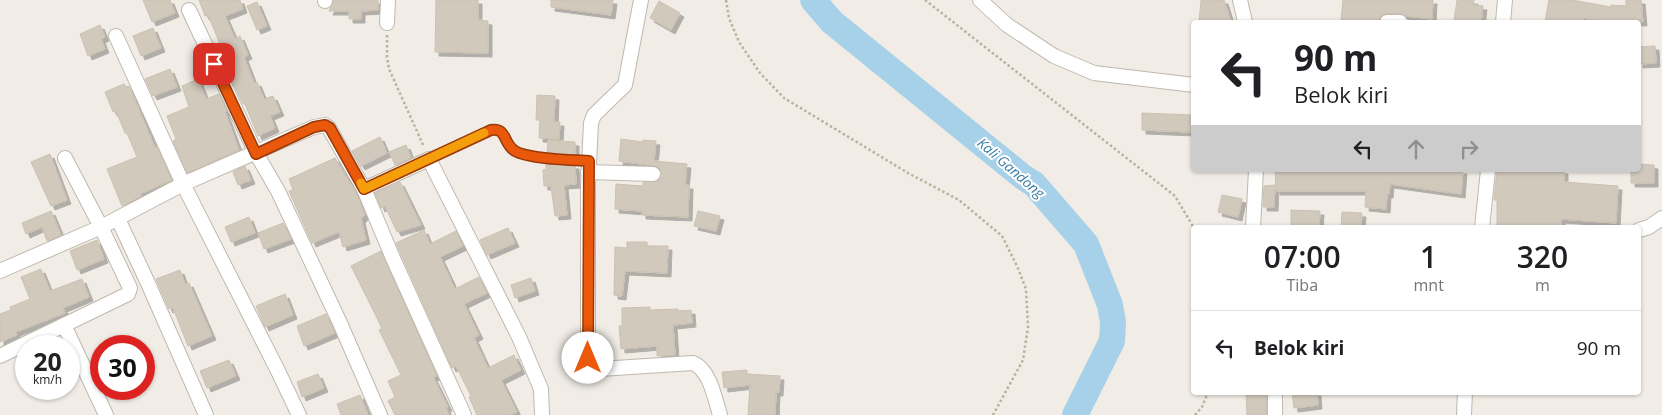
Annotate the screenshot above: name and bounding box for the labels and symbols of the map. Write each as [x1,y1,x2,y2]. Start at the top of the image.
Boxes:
pin [193,43,235,85]
water label: Kali Gandong [974,133,1050,203]
position arrow [561,331,613,383]
speed limit sign: 30 [90,335,155,400]

